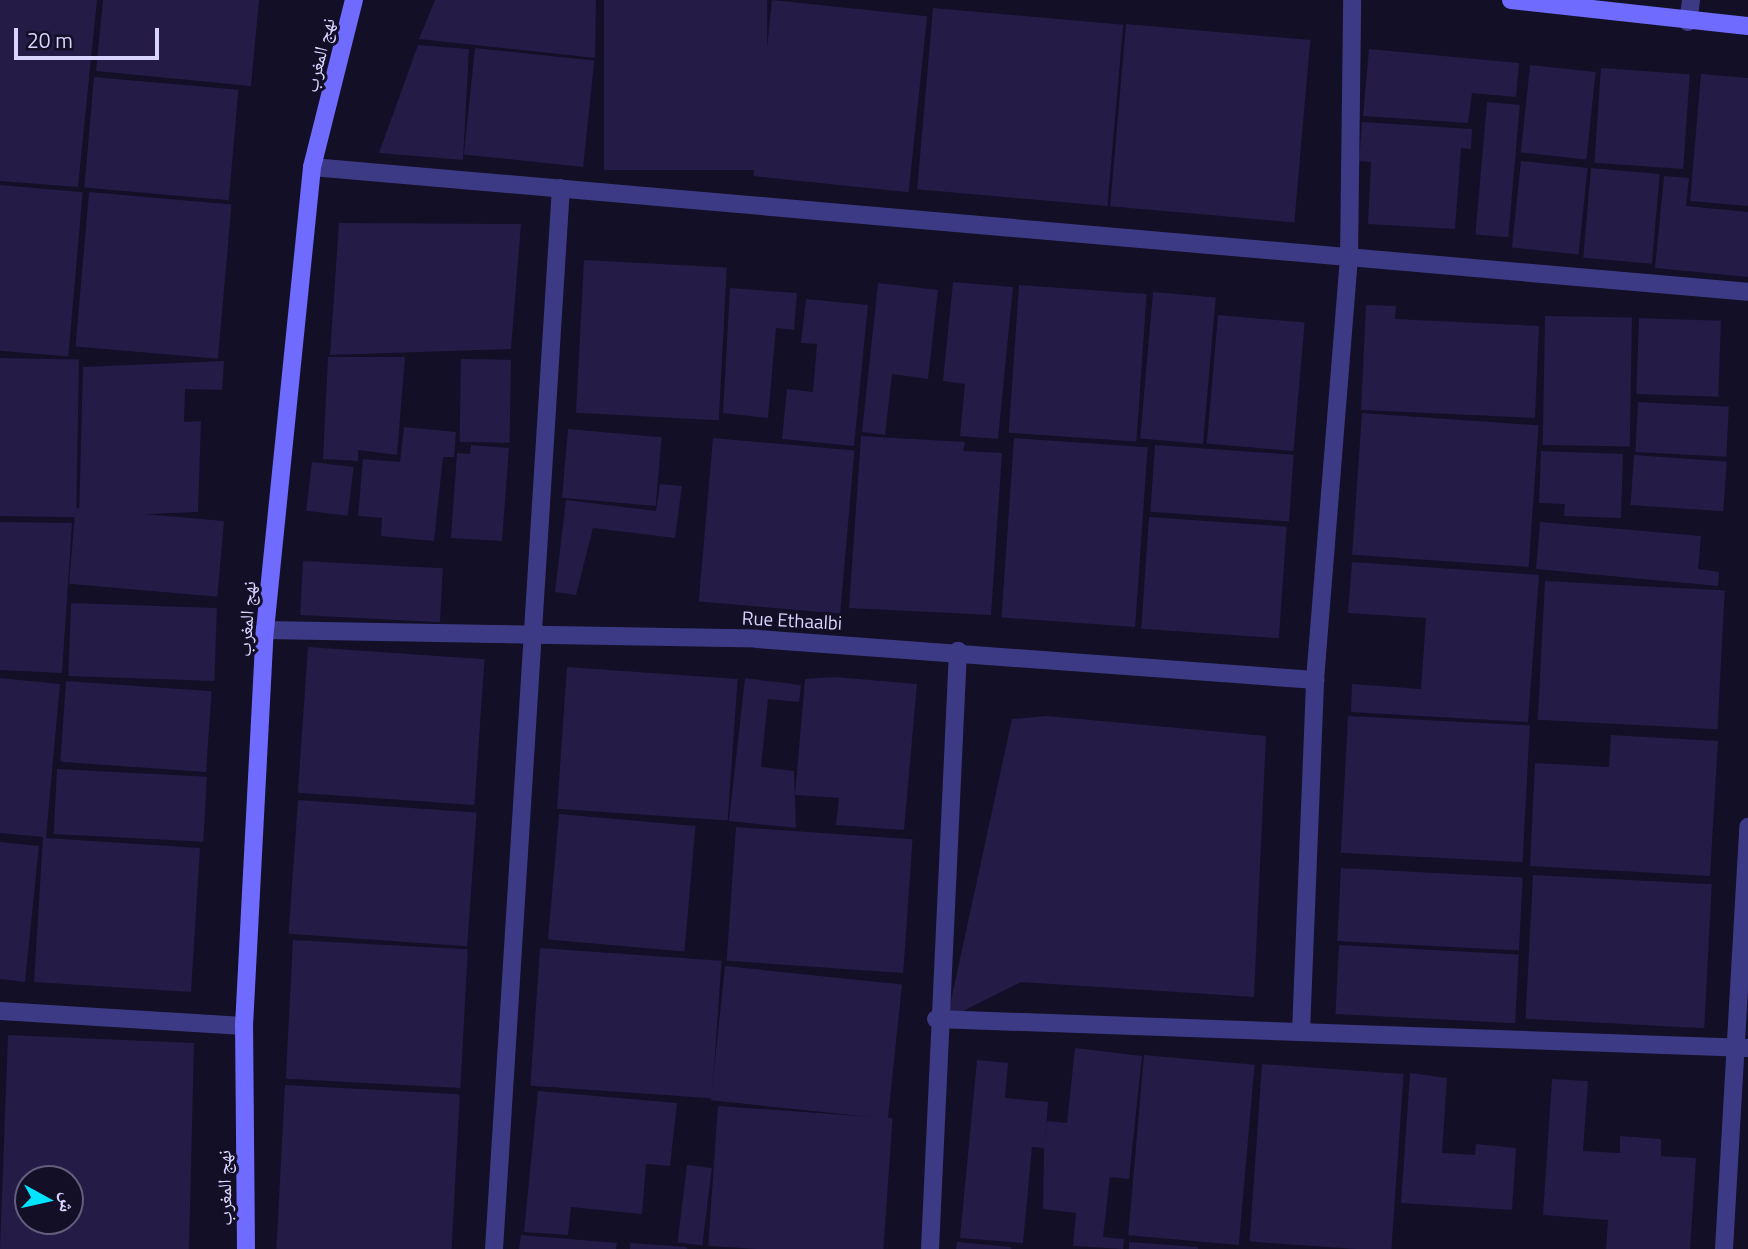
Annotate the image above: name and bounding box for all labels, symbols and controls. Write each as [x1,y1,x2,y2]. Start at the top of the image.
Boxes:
scale bar [18,14,163,58]
street label: نهج المغرب [299,15,339,95]
text: 20 m [27,24,73,56]
street label: نهج المغرب [232,580,260,658]
street label: Rue Ethaalbi [741,606,843,634]
street label: نهج المغرب [212,1150,236,1226]
north arrow [14,1165,84,1235]
text: ش [53,1191,84,1215]

